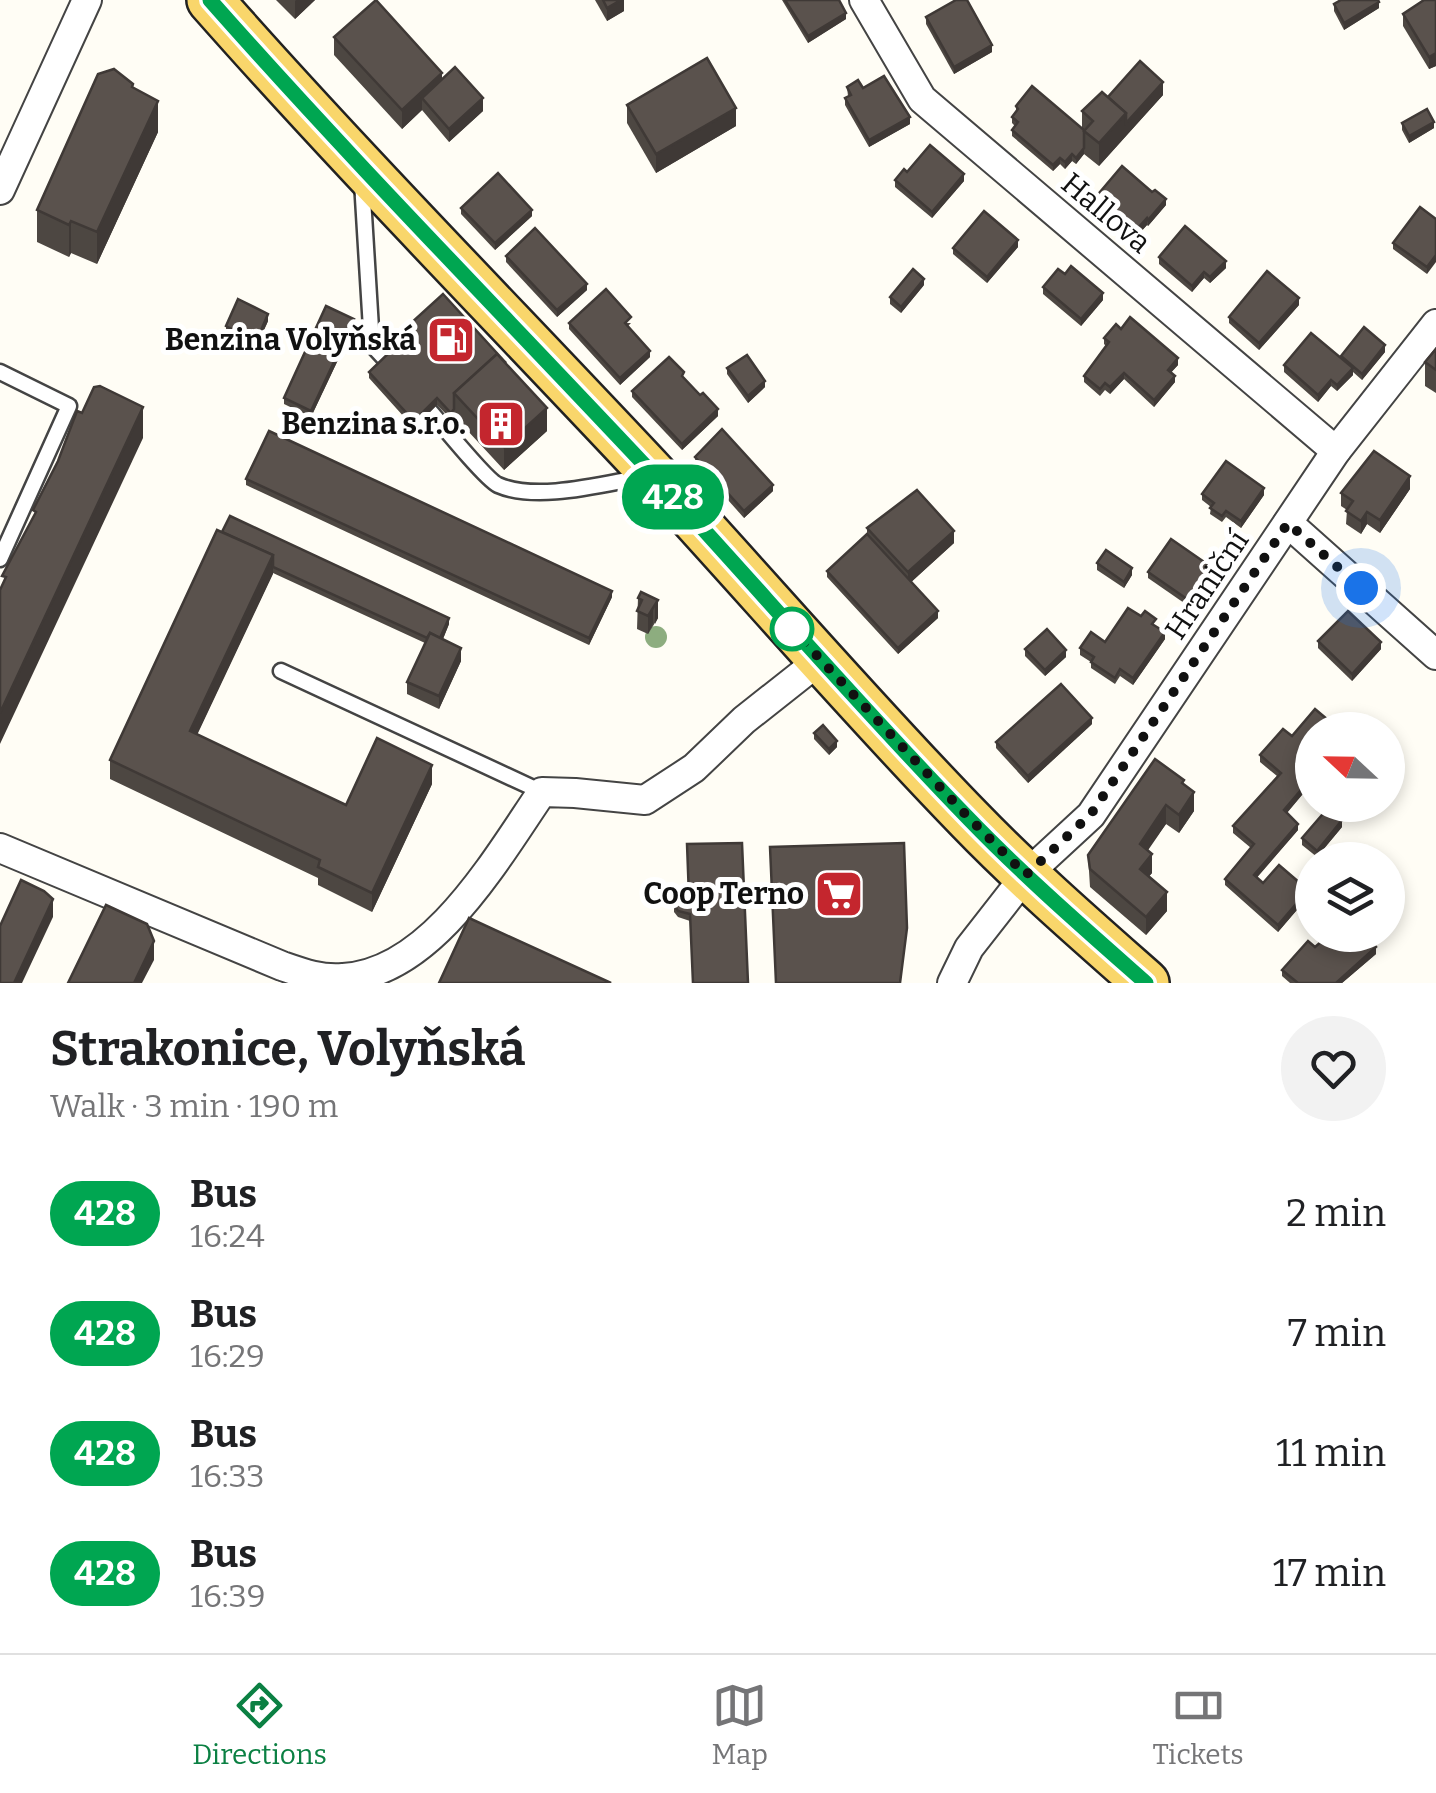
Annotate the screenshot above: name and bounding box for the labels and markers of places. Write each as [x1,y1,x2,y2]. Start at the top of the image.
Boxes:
fuel station icon: Benzina Volyňská [425,314,477,366]
place label: Benzina Volyňská [165,322,416,358]
building icon: Benzina s.r.o. [475,398,527,450]
place label: Benzina s.r.o. [281,406,466,442]
unlabelled marker [771,608,813,650]
supermarket icon: Coop Terno [813,868,865,920]
place label: Coop Terno [643,876,804,912]

